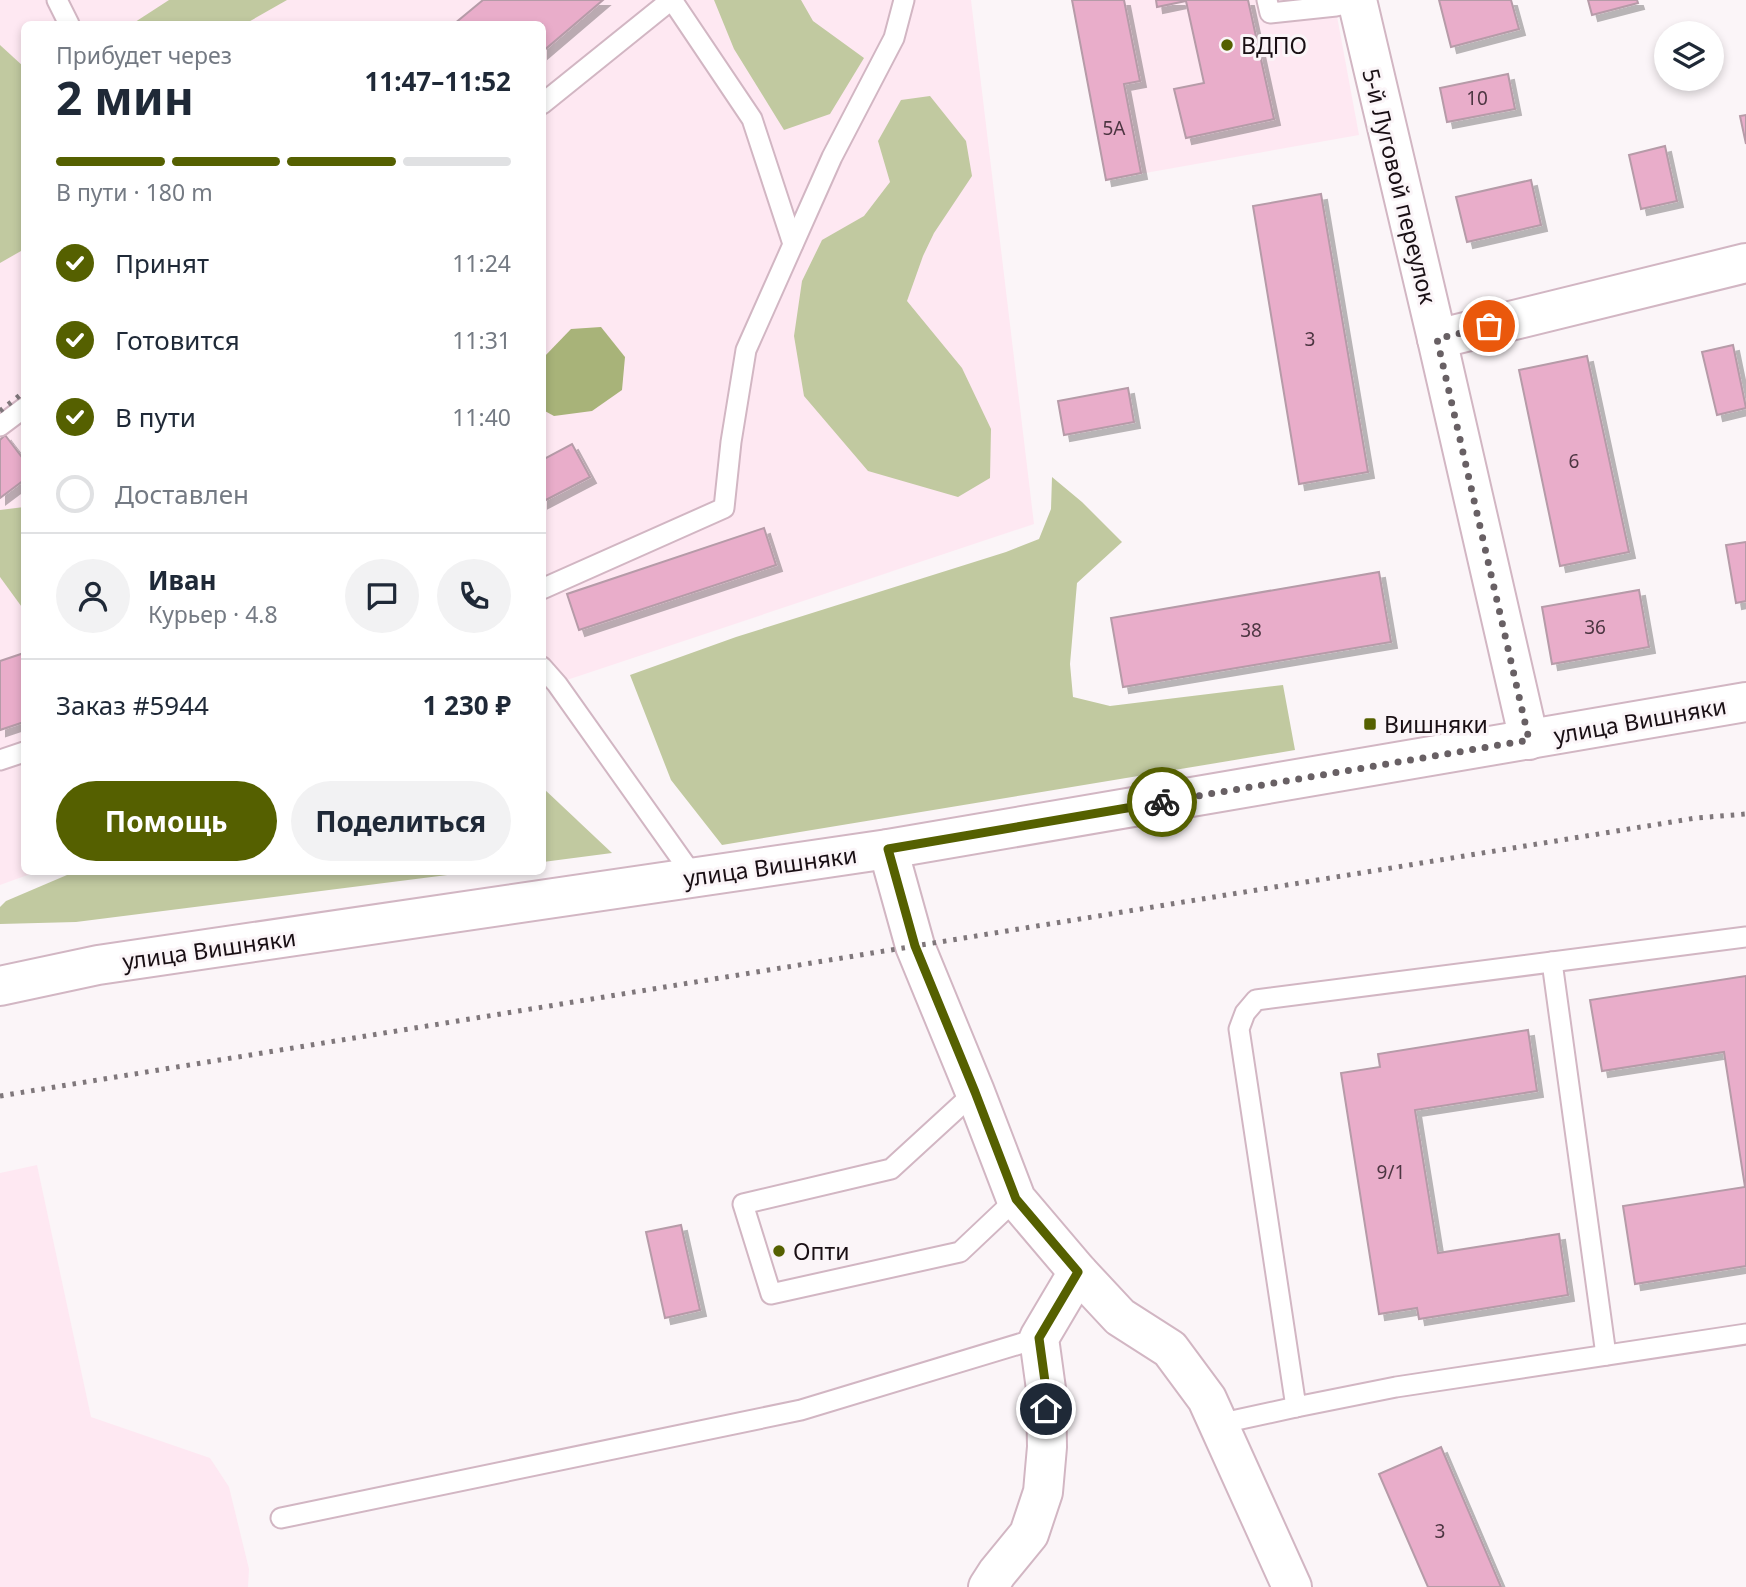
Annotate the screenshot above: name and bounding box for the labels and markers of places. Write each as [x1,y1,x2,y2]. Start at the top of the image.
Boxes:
place label: ВДПО [1241,29,1307,61]
marker: ВДПО [1219,37,1235,53]
pin [1459,296,1519,356]
place label: Вишняки [1384,708,1488,740]
marker: Вишняки [1362,716,1378,732]
place label: Опти [793,1235,849,1267]
marker: Опти [771,1243,787,1259]
pin [1016,1379,1076,1439]

